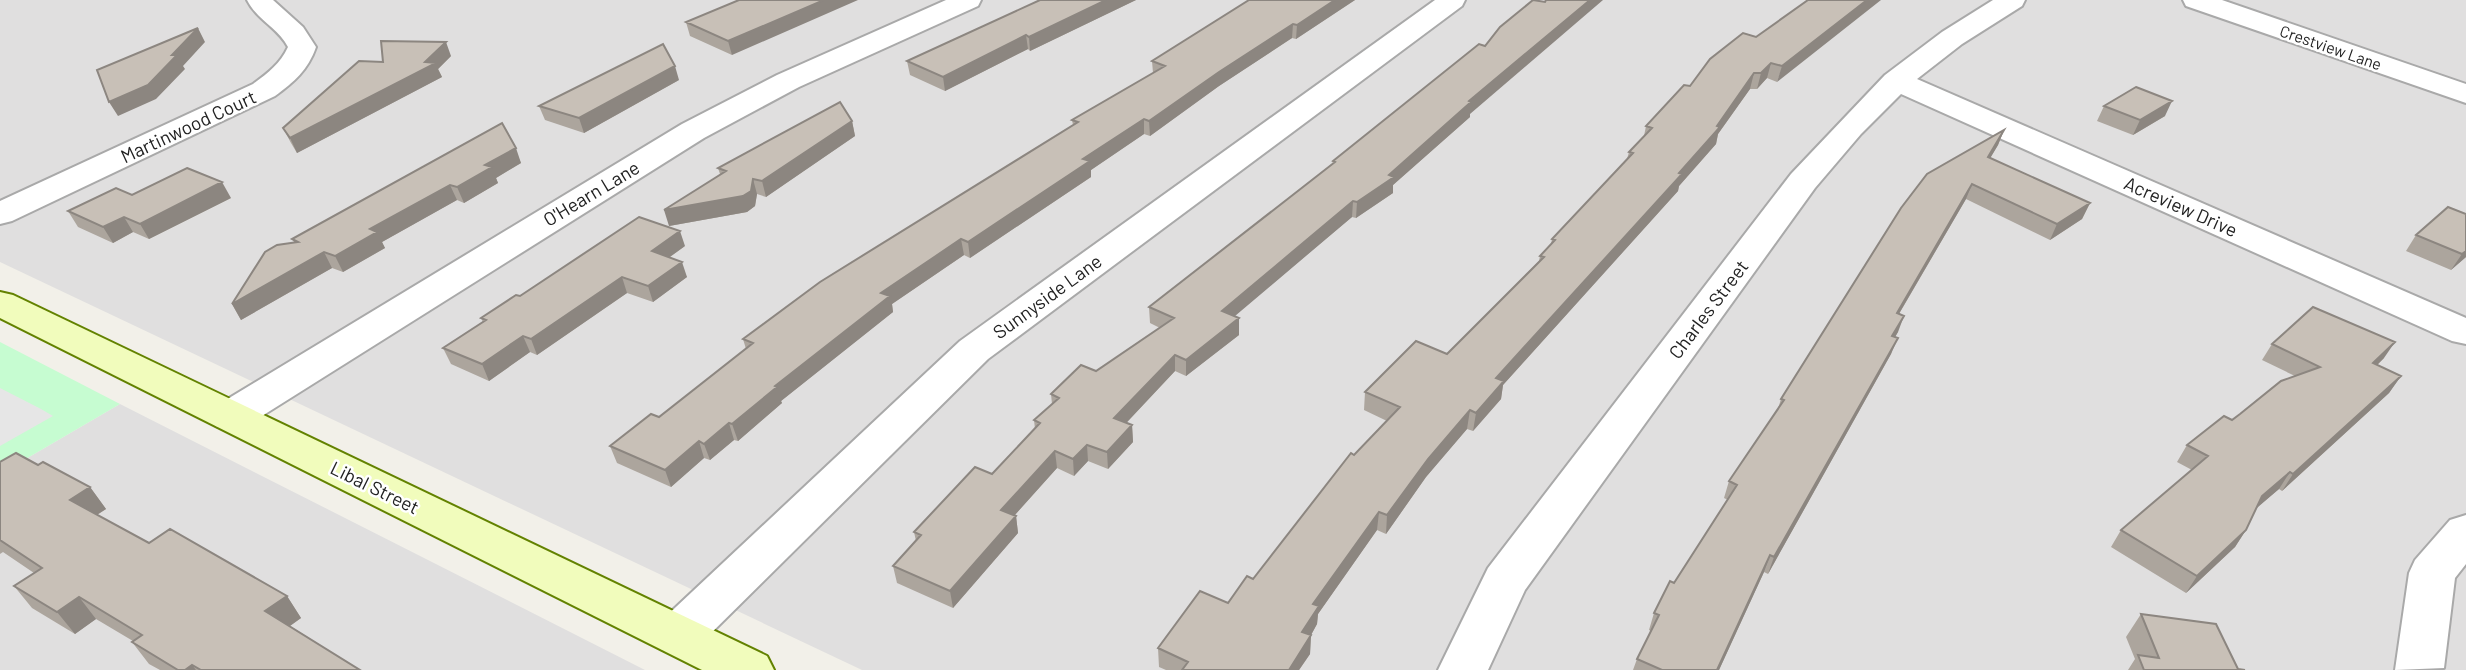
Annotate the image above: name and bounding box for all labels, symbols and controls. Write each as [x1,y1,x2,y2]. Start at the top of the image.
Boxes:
street label: Crestview Lane [2278,21,2384,73]
street label: Martinwood Court [117,85,259,167]
street label: O'Hearn Lane [539,155,643,231]
street label: Acreview Drive [2121,171,2241,241]
street label: Sunnyside Lane [988,249,1106,343]
street label: Charles Street [1663,255,1753,363]
street label: Libal Street [327,456,423,518]

